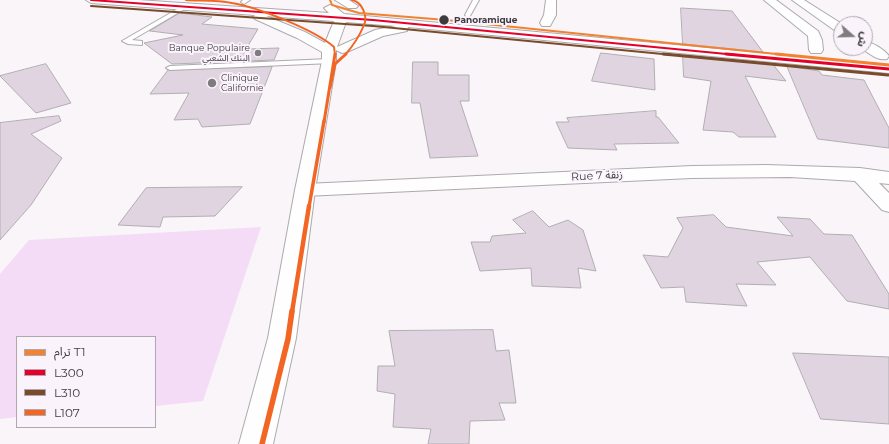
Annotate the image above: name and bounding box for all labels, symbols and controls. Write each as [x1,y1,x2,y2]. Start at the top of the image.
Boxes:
marker: Panoramique [437,13,451,27]
place label: Panoramique [454,15,517,25]
north arrow [833,16,873,56]
text: ش [854,30,872,49]
place label: Banque Populaire البنك الشعبي [169,43,250,64]
marker: Banque Populaire البنك الشعبي [253,48,263,58]
place label: Clinique Californie [221,73,264,94]
marker: Clinique Californie [206,77,218,89]
street label: Rue 7 زنقة [571,168,623,184]
legend [16,336,156,428]
text: ترام T1 [54,344,86,359]
text: L300 [54,365,84,380]
text: L310 [54,385,80,400]
text: L107 [54,405,80,420]

